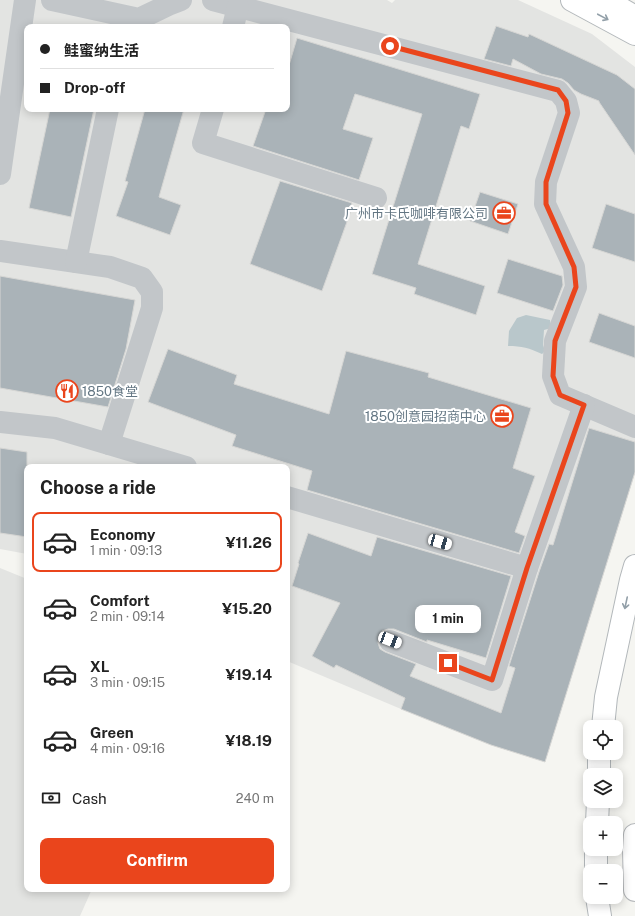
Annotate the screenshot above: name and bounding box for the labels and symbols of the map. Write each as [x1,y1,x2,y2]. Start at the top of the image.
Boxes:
one-way arrow [597,14,609,21]
route start [381,37,399,55]
office icon: 广州市卡氏咖啡有限公司 [491,200,517,226]
place label: 广州市卡氏咖啡有限公司 [345,206,488,221]
restaurant icon: 1850食堂 [54,378,80,404]
place label: 1850食堂 [82,384,138,399]
office icon: 1850创意园招商中心 [489,403,515,429]
place label: 1850创意园招商中心 [365,409,486,424]
car [427,533,453,551]
one-way arrow [621,597,629,610]
callout: 1 min [415,605,481,633]
car [377,630,403,650]
route end [439,654,457,672]

